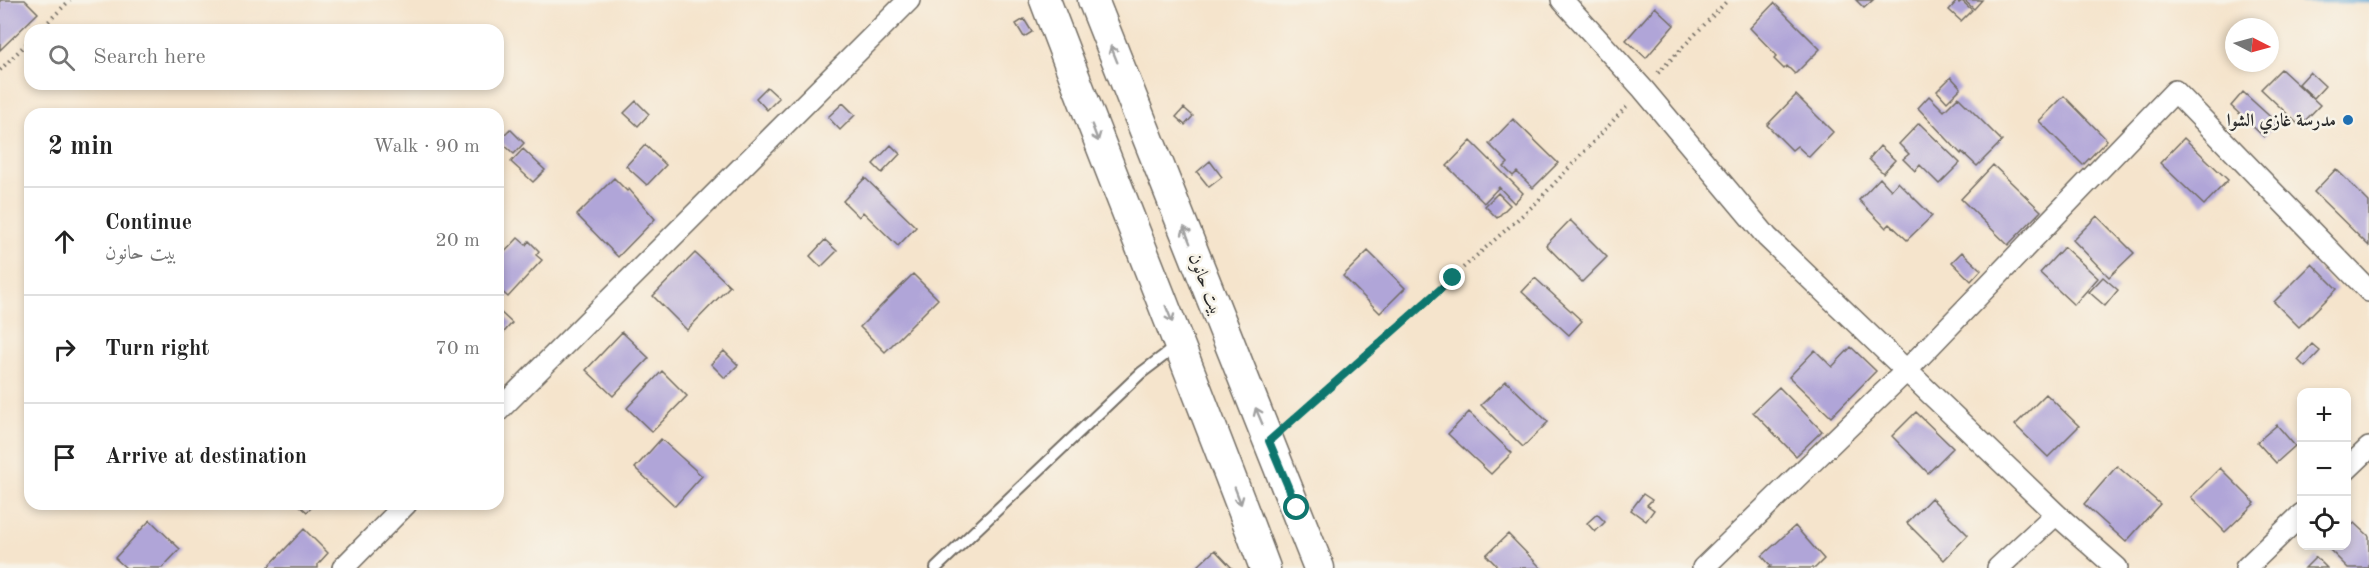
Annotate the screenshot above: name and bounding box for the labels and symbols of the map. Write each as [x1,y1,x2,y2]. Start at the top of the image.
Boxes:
north arrow [2225,18,2279,72]
one-way arrow [1108,45,1119,63]
place label: مدرسة غازي الشوا [2227,112,2336,135]
marker: مدرسة غازي الشوا [2341,113,2355,127]
one-way arrow [1091,123,1102,142]
one-way arrow [1180,226,1191,245]
street label: بيت حانون [1184,251,1225,318]
route end [1439,264,1465,290]
one-way arrow [1164,304,1175,323]
one-way arrow [1253,407,1264,426]
one-way arrow [1234,486,1245,505]
route start [1283,494,1309,520]

